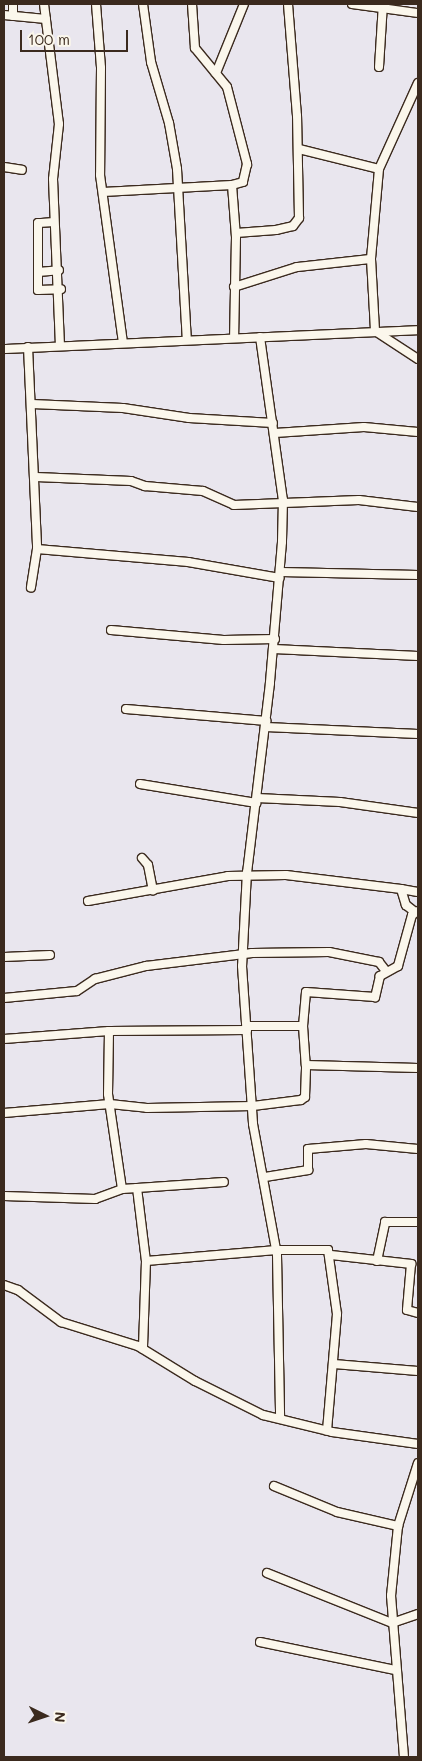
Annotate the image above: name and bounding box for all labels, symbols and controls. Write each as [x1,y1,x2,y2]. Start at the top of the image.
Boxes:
scale bar [22,20,130,52]
text: 100 m [28,29,70,49]
north arrow [20,1691,70,1741]
text: N [51,1711,70,1723]

